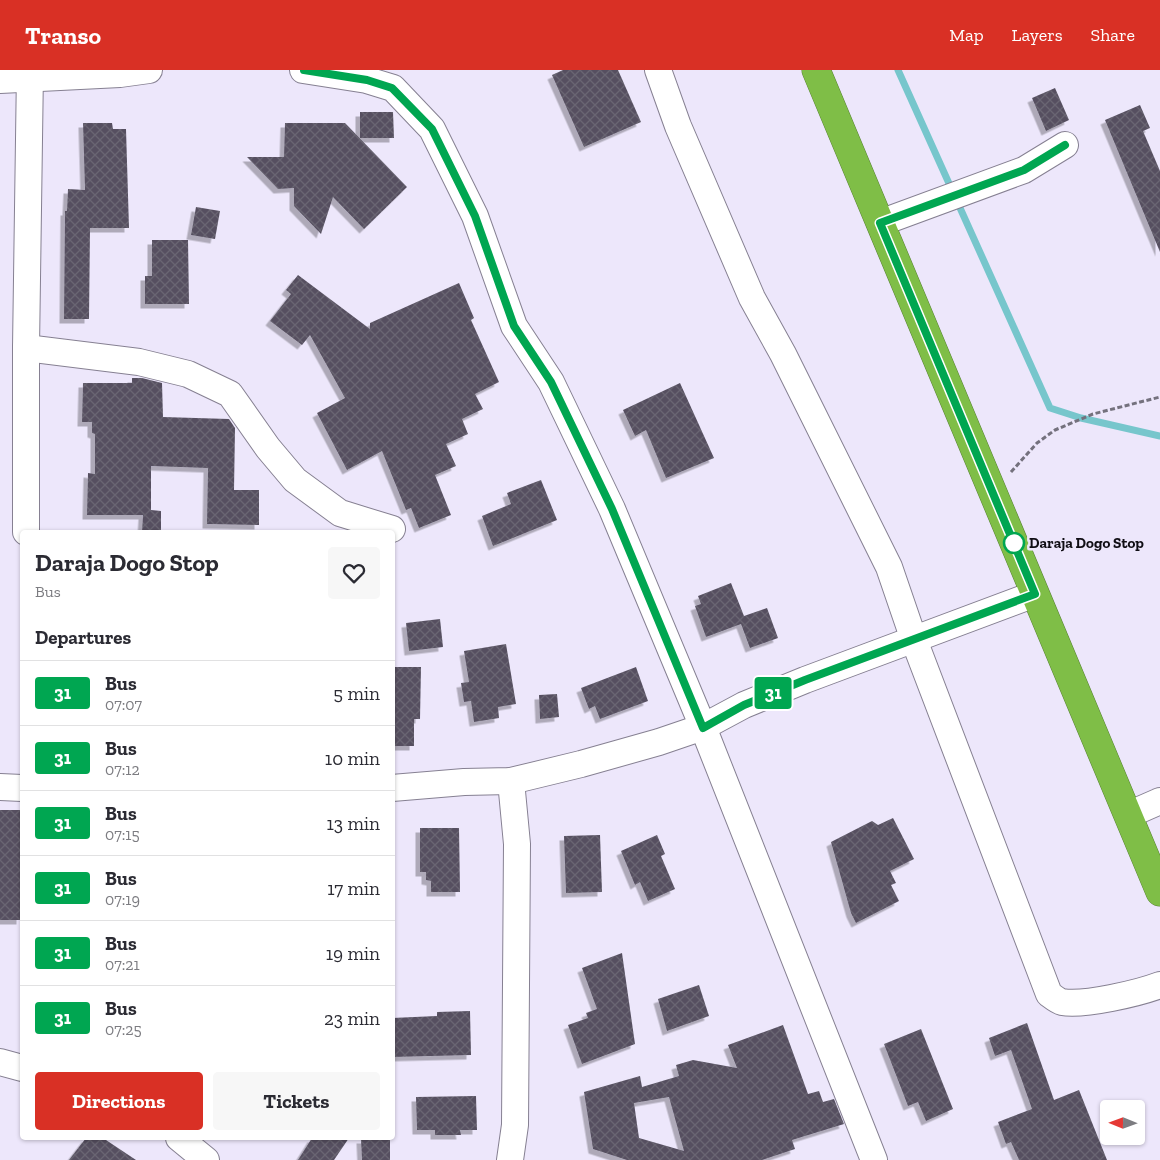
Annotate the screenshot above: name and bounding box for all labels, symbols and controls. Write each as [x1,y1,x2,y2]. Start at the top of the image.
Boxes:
text: Transo [25,21,101,50]
text: Map [949,24,984,46]
text: Layers [1012,24,1063,46]
text: Share [1091,24,1135,46]
marker: Daraja Dogo Stop [1003,532,1025,554]
place label: Daraja Dogo Stop [1029,534,1144,552]
button: heart [328,547,380,599]
text: Daraja Dogo Stop [35,548,219,577]
text: Bus [35,582,61,601]
text: Departures [35,626,131,649]
text: Bus [105,672,137,695]
line badge: 31 [750,677,796,709]
text: 31 [54,682,71,704]
text: 5 min [333,682,380,705]
text: 31 [765,682,781,704]
text: 07:07 [105,695,142,714]
text: Bus [105,737,137,760]
text: 31 [54,747,71,769]
text: 10 min [325,747,380,770]
text: 07:12 [105,760,140,779]
text: Bus [105,802,137,825]
text: 31 [54,812,71,834]
text: 13 min [326,812,380,835]
text: 07:15 [105,825,140,844]
text: Bus [105,867,137,890]
text: 31 [54,877,71,899]
text: 17 min [327,877,380,900]
text: 07:19 [105,890,140,909]
text: Bus [105,932,137,955]
text: 31 [54,942,71,964]
text: 19 min [326,942,380,965]
text: 07:21 [105,955,140,974]
text: Bus [105,997,137,1020]
text: 31 [54,1007,71,1029]
text: 23 min [324,1007,380,1030]
text: 07:25 [105,1020,142,1039]
button: Directions [35,1072,203,1130]
button: Tickets [213,1072,380,1130]
north arrow [1100,1100,1145,1145]
map controls [1100,1100,1145,1145]

